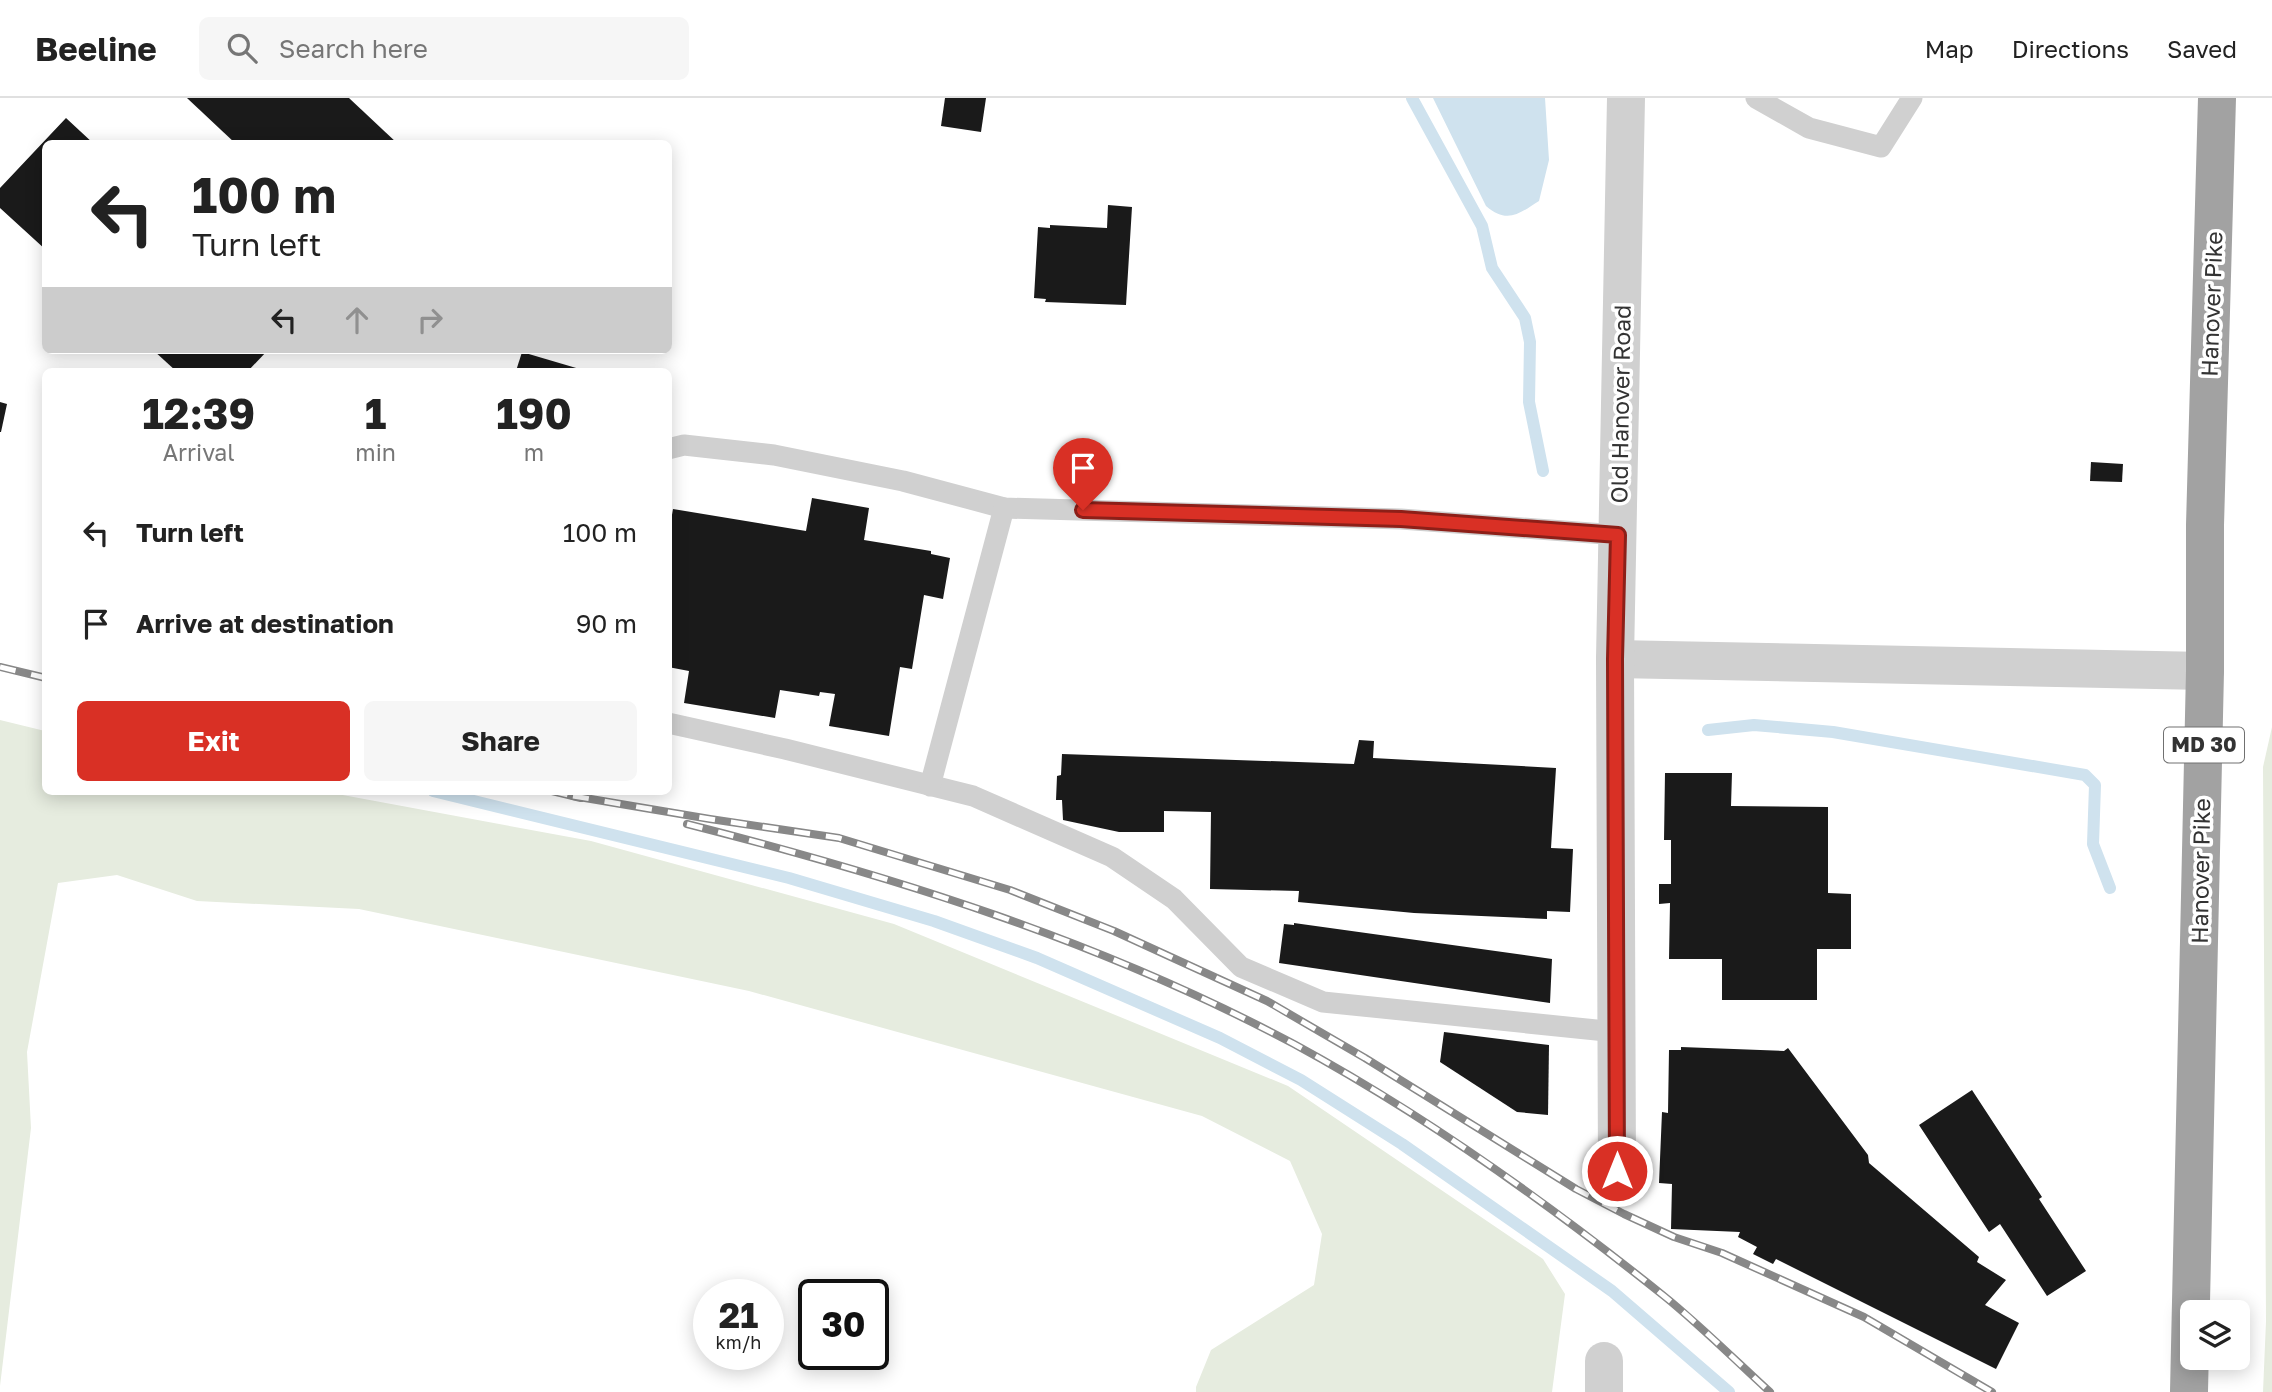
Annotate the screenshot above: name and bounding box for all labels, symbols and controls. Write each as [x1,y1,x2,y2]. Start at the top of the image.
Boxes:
search box [199,17,689,80]
text: Beeline [35,29,157,68]
icon: search [223,29,261,67]
text: Search here [279,33,428,64]
text: Map [1925,34,1974,63]
text: Directions [2012,34,2129,63]
text: Saved [2167,34,2237,63]
text: 100 m [192,165,336,224]
icon: left [77,168,168,259]
text: Turn left [192,225,321,263]
street label: Hanover Pike [2194,231,2228,377]
icon: left [265,301,303,339]
icon: ahead [338,301,376,339]
icon: right [411,301,449,339]
street label: Old Hanover Road [1604,304,1636,504]
text: 12:39 [142,388,255,438]
text: 1 [365,388,386,438]
text: 190 [496,388,572,438]
text: Arrival [163,438,235,466]
text: min [355,438,396,466]
text: m [524,438,544,466]
pin [1053,438,1113,510]
icon: arrive [1064,449,1102,487]
icon: left [77,514,115,552]
text: Turn left [136,517,244,548]
text: 100 m [563,517,637,548]
icon: arrive [77,605,115,643]
text: Arrive at destination [136,608,394,639]
text: 90 m [576,608,637,639]
button: Exit [77,701,350,781]
button: Share [364,701,637,781]
road number: MD 30 [2164,728,2244,762]
street label: Hanover Pike [2185,798,2215,944]
position arrow [1580,1134,1654,1208]
speed limit sign: 30 [798,1279,889,1370]
text: 21 [719,1294,758,1336]
map controls [2180,1300,2250,1370]
button: layers [2180,1300,2250,1370]
text: km/h [716,1331,761,1353]

